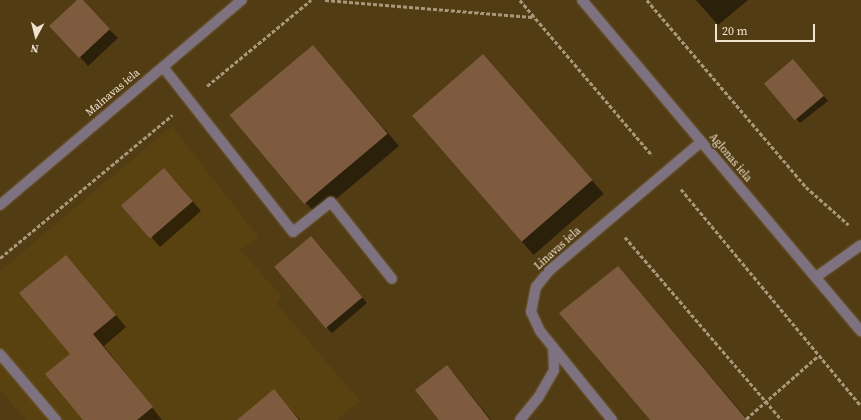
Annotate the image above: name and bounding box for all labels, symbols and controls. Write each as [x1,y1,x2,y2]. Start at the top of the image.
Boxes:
north arrow [16,16,56,56]
scale bar [717,16,817,42]
text: 20 m [722,23,748,39]
text: N [30,40,39,56]
street label: Malnavas iela [83,67,143,119]
street label: Aglonas iela [706,131,754,185]
street label: Linavas iela [532,225,584,273]

